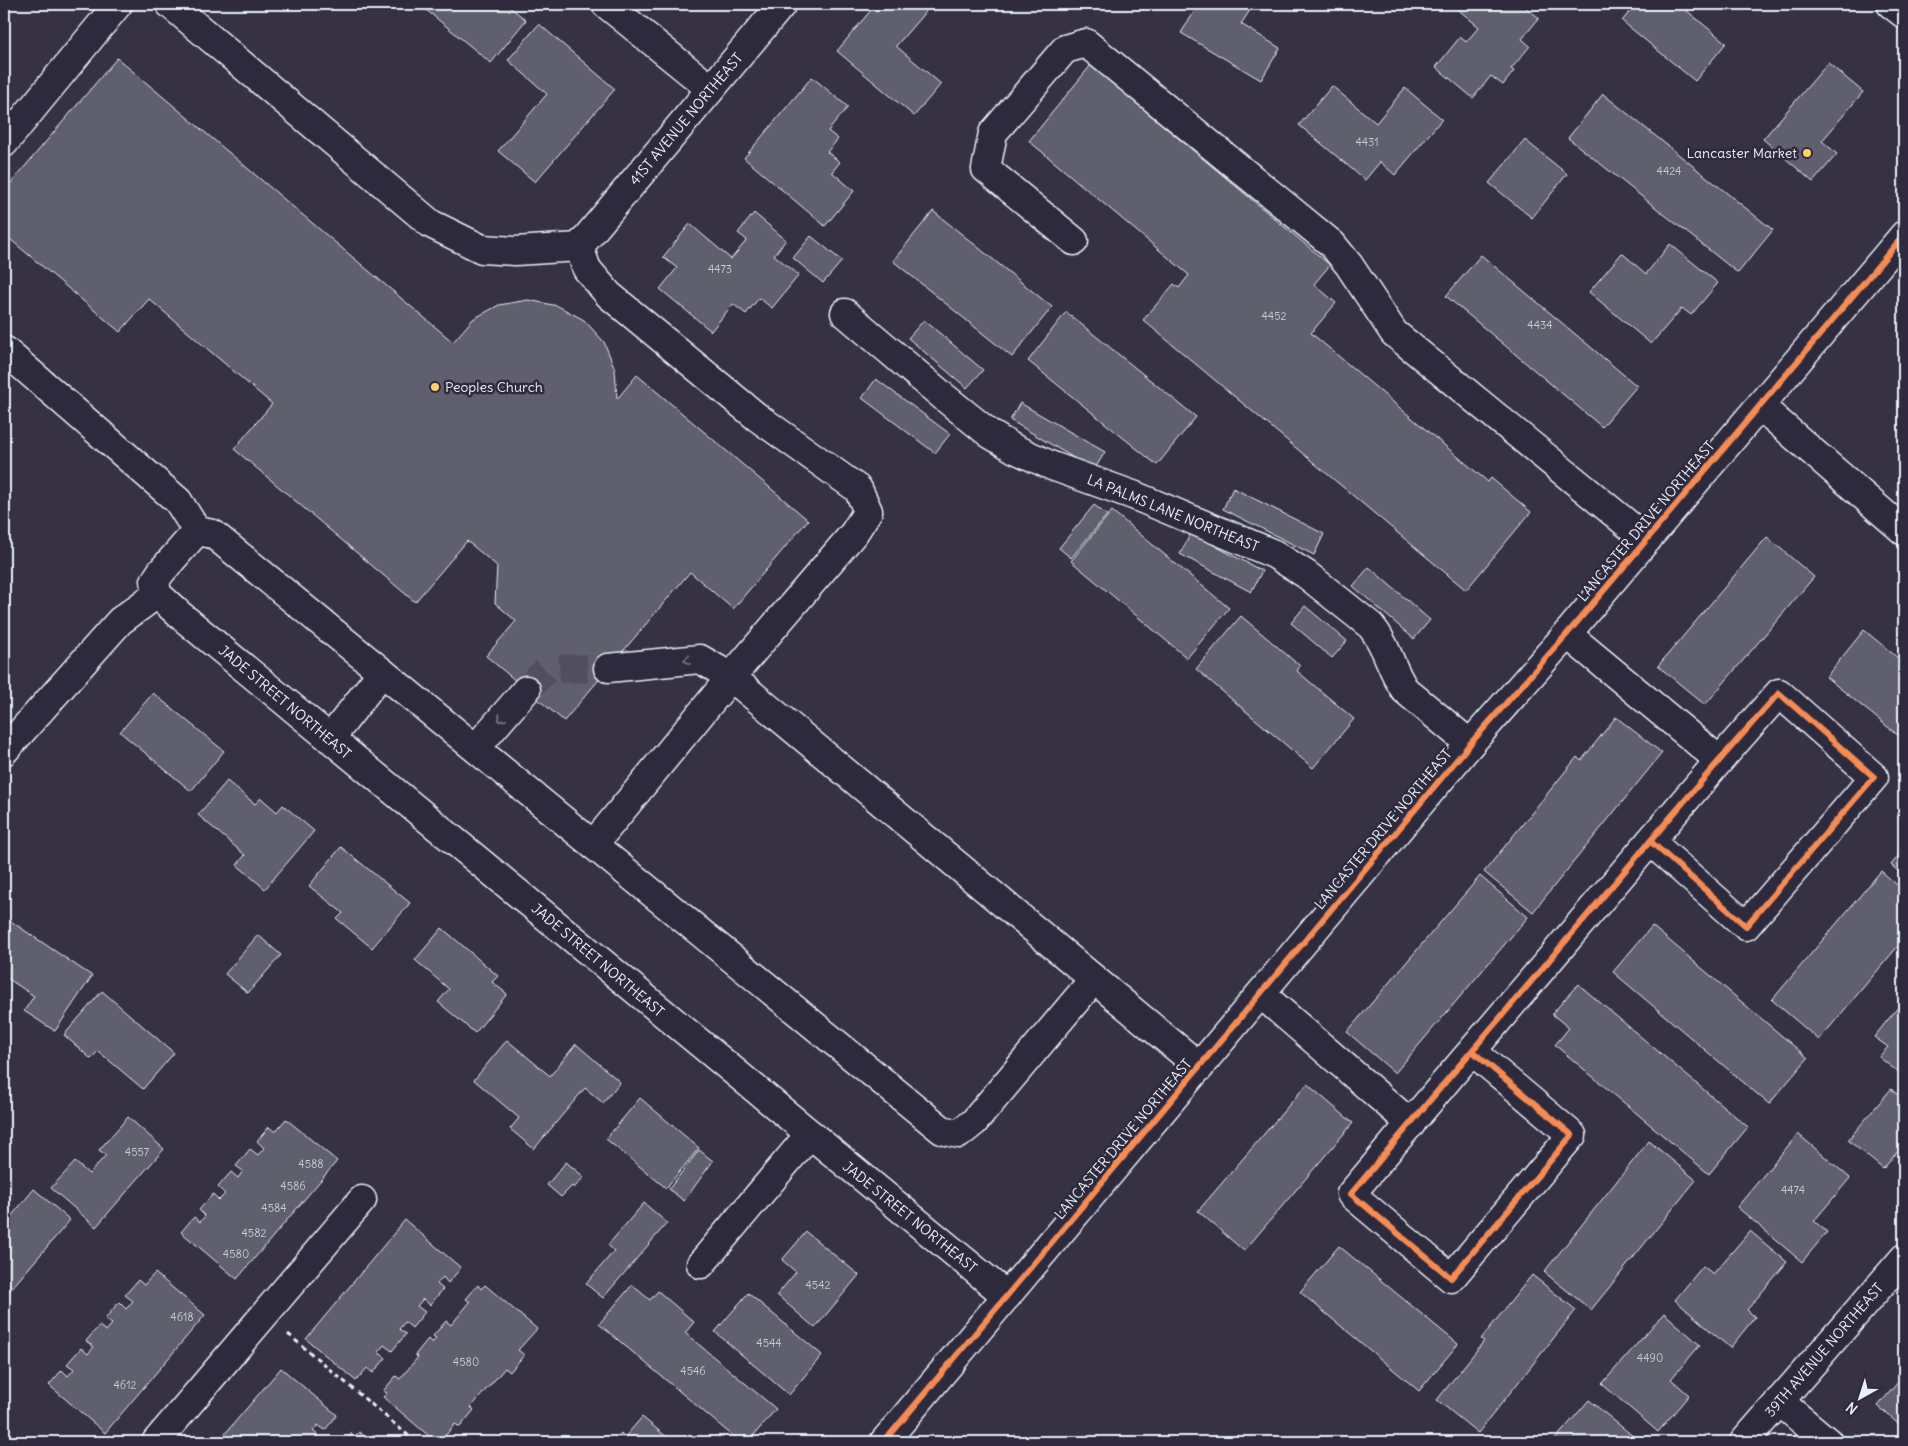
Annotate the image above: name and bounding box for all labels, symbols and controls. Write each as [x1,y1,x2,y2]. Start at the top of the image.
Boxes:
street label: 41ST AVENUE NORTHEAST [625,49,747,189]
house number: 4431 [1355,135,1379,149]
place label: Lancaster Market [1687,144,1797,162]
marker: Lancaster Market [1801,147,1813,159]
house number: 4424 [1657,164,1681,178]
house number: 4473 [708,262,732,276]
house number: 4452 [1261,309,1287,323]
house number: 4434 [1527,318,1553,332]
place label: Peoples Church [445,378,543,396]
marker: Peoples Church [429,381,441,393]
street label: LANCASTER DRIVE NORTHEAST [1574,437,1718,605]
street label: LA PALMS LANE NORTHEAST [1084,470,1262,556]
street label: JADE STREET NORTHEAST [215,641,355,763]
one-way arrow [683,654,691,665]
one-way arrow [498,713,507,722]
street label: LANCASTER DRIVE NORTHEAST [1311,745,1455,913]
street label: JADE STREET NORTHEAST [528,899,668,1021]
street label: LANCASTER DRIVE NORTHEAST [1051,1055,1195,1223]
house number: 4557 [125,1145,150,1159]
house number: 4588 [298,1157,324,1171]
street label: JADE STREET NORTHEAST [839,1157,981,1277]
house number: 4586 [280,1179,306,1193]
house number: 4474 [1781,1183,1805,1197]
house number: 4584 [261,1201,287,1215]
house number: 4582 [241,1226,267,1240]
house number: 4580 [223,1247,249,1261]
house number: 4542 [805,1278,831,1292]
street label: 39TH AVENUE NORTHEAST [1761,1280,1887,1420]
house number: 4618 [170,1310,194,1324]
house number: 4544 [756,1336,782,1350]
house number: 4490 [1637,1351,1663,1365]
house number: 4580 [453,1355,479,1369]
house number: 4546 [680,1364,706,1378]
north arrow [1836,1374,1886,1424]
house number: 4612 [113,1378,137,1392]

